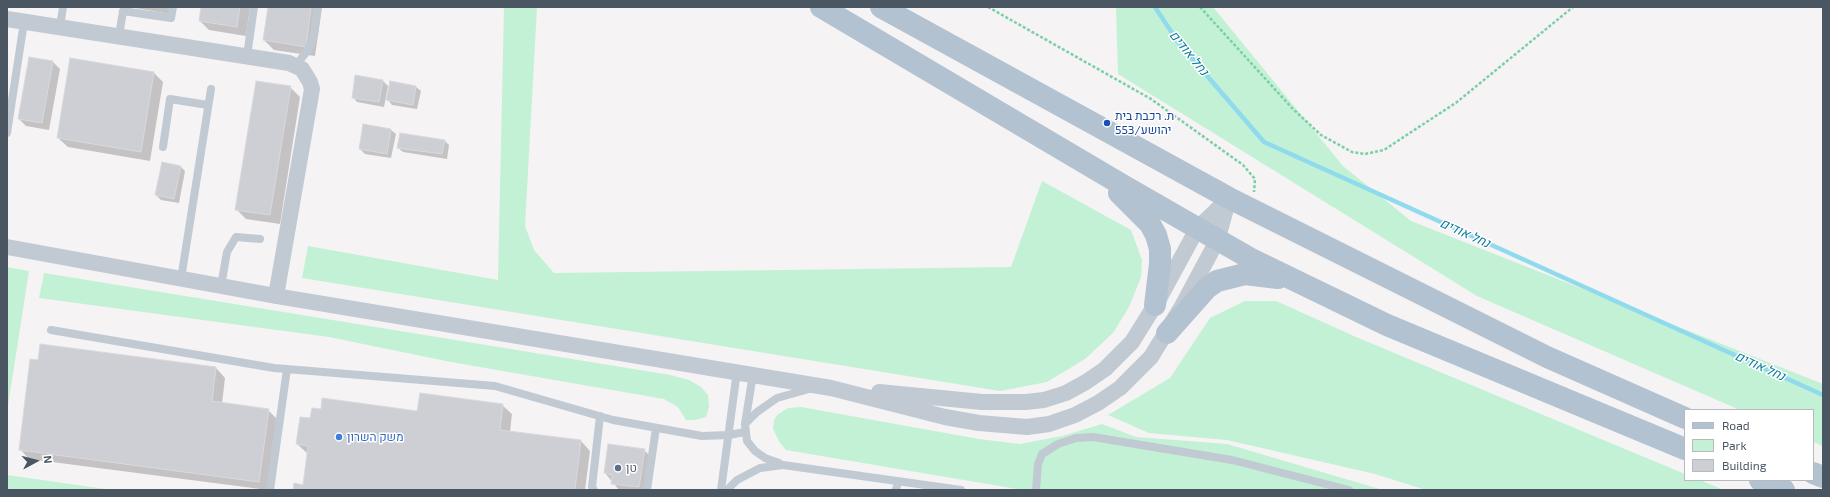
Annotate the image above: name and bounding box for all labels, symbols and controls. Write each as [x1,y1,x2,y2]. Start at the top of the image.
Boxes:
water label: נחל אודים [1166,27,1212,79]
place label: ת. רכבת בית יהושע/553 [1115,109,1174,137]
marker: ת. רכבת בית יהושע/553 [1102,118,1112,128]
water label: נחל אודים [1437,215,1493,251]
water label: נחל אודים [1732,348,1788,384]
legend [1684,409,1814,481]
text: Road [1722,418,1750,432]
place label: משק השרון [347,430,404,444]
marker: משק השרון [334,432,344,442]
text: Park [1722,438,1747,452]
north arrow [16,441,56,481]
text: N [41,455,55,464]
text: Building [1722,458,1766,472]
place label: טן [626,461,637,475]
marker: טן [613,463,623,473]

